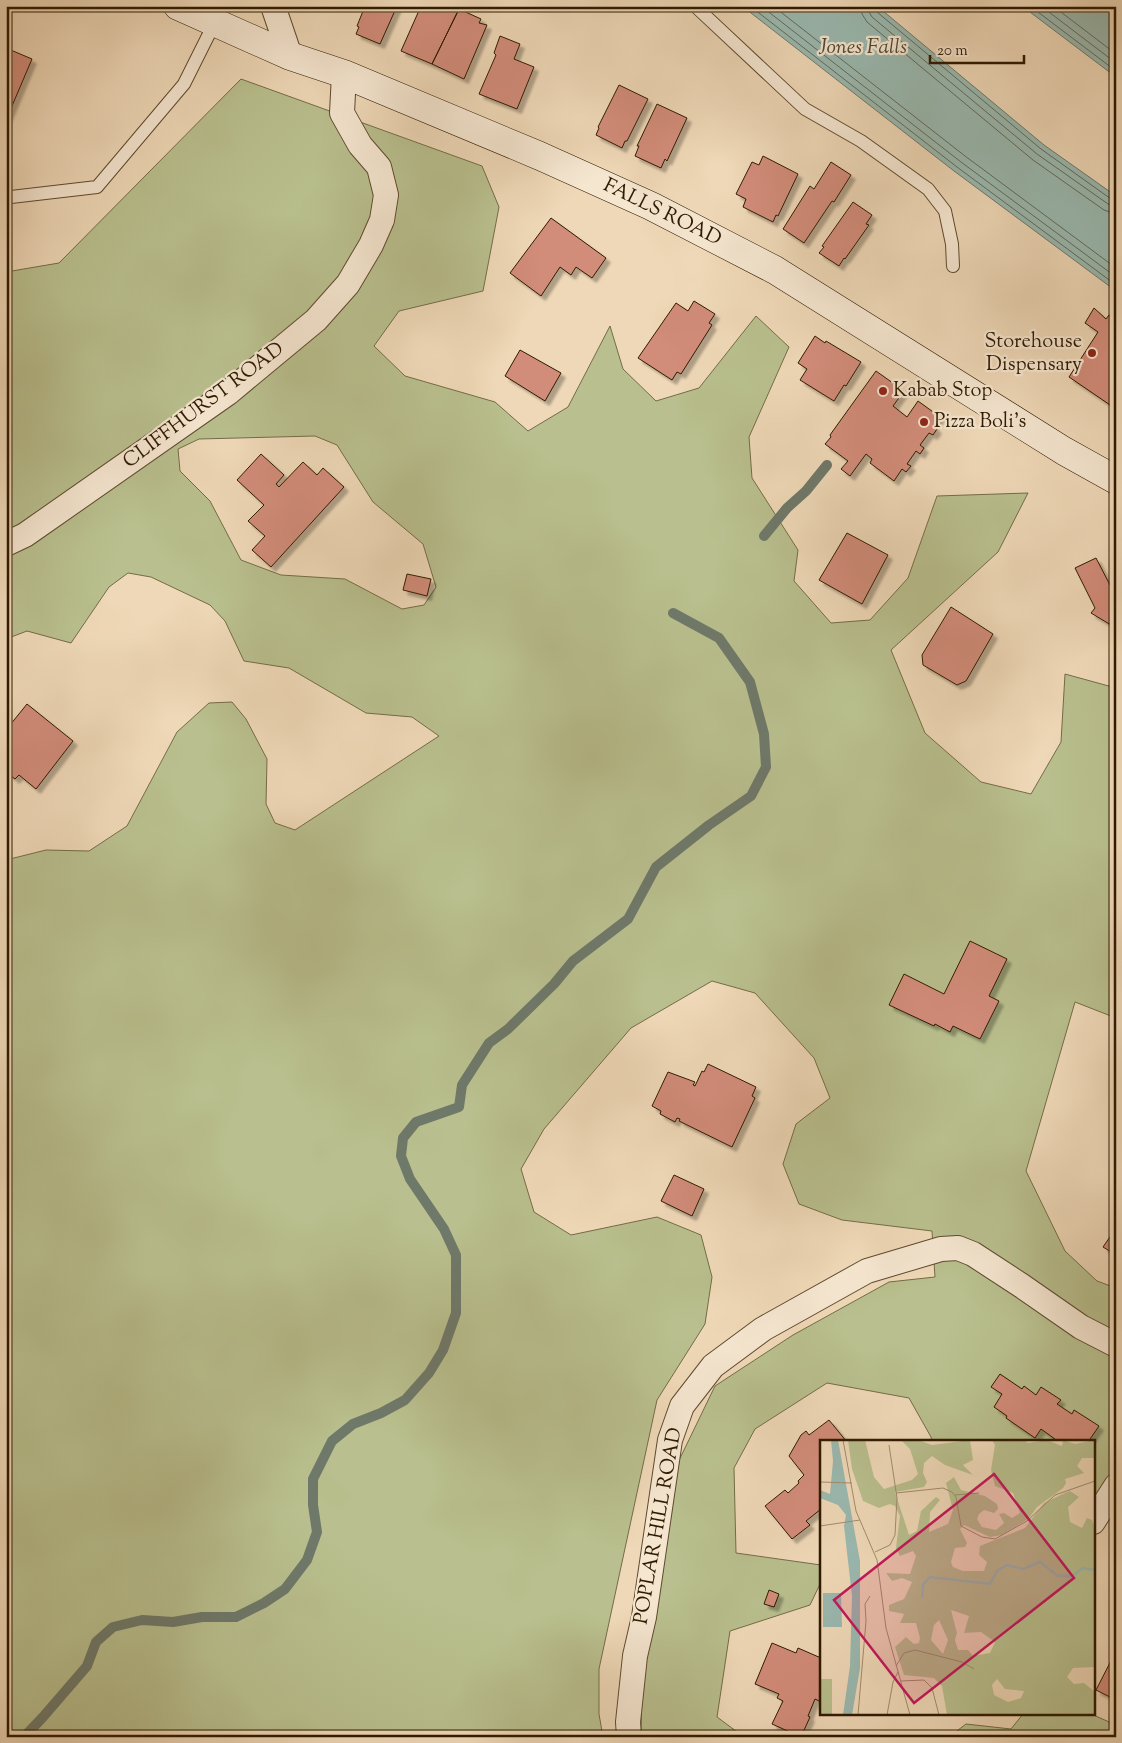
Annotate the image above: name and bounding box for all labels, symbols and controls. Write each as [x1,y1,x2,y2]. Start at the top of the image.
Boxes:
scale bar [930,32,1023,64]
water label: Jones Falls [818,33,907,63]
text: 20 m [937,41,968,62]
street label: FALLS ROAD [598,172,726,254]
place label: Storehouse Dispensary [984,328,1082,380]
street label: CLIFFHURST ROAD [117,336,291,476]
marker: Storehouse Dispensary [1086,347,1098,359]
place label: Kabab Stop [893,377,992,406]
marker: Kabab Stop [877,385,889,397]
place label: Pizza Boli's [934,408,1027,437]
marker: Pizza Boli's [918,416,930,428]
street label: POPLAR HILL ROAD [627,1425,691,1627]
inset map [820,1440,1094,1716]

